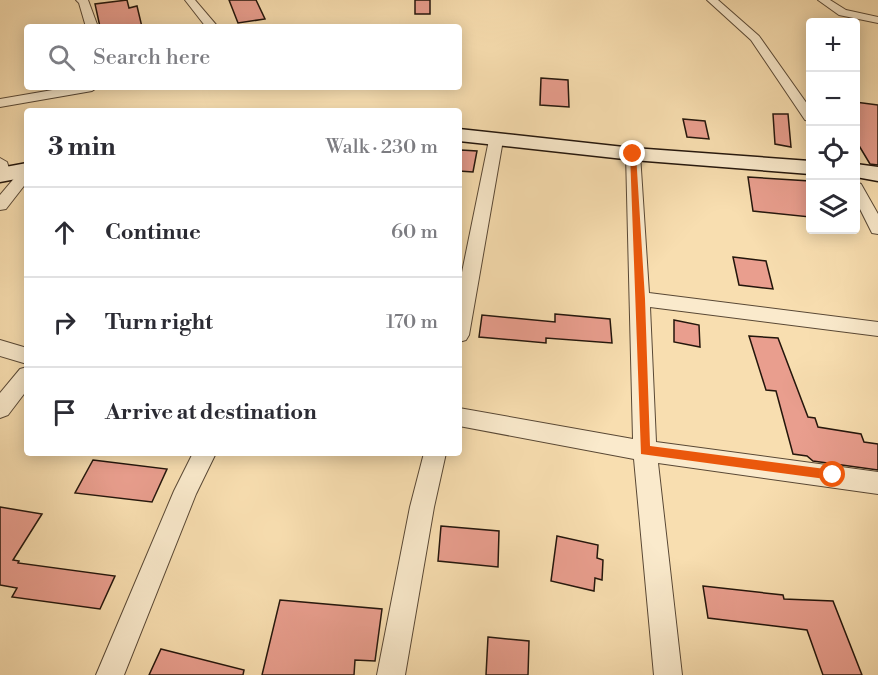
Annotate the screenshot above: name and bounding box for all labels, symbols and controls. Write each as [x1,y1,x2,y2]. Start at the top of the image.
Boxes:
map controls [806,18,860,234]
button: + [806,18,860,72]
search box [24,24,462,90]
icon: search [45,41,78,74]
text: Search here [93,44,210,71]
button: − [806,72,860,126]
button: locate [806,126,860,180]
text: 3 min [48,131,116,163]
text: Walk · 230 m [326,135,438,160]
route end [619,140,645,166]
button: layers [806,180,860,234]
icon: ahead [48,216,81,249]
text: Continue [105,219,201,246]
text: 60 m [391,220,438,245]
icon: right [48,306,81,339]
text: Turn right [105,309,213,336]
text: 170 m [386,310,438,335]
icon: arrive [48,396,81,429]
text: Arrive at destination [105,399,317,426]
route start [819,461,845,487]

